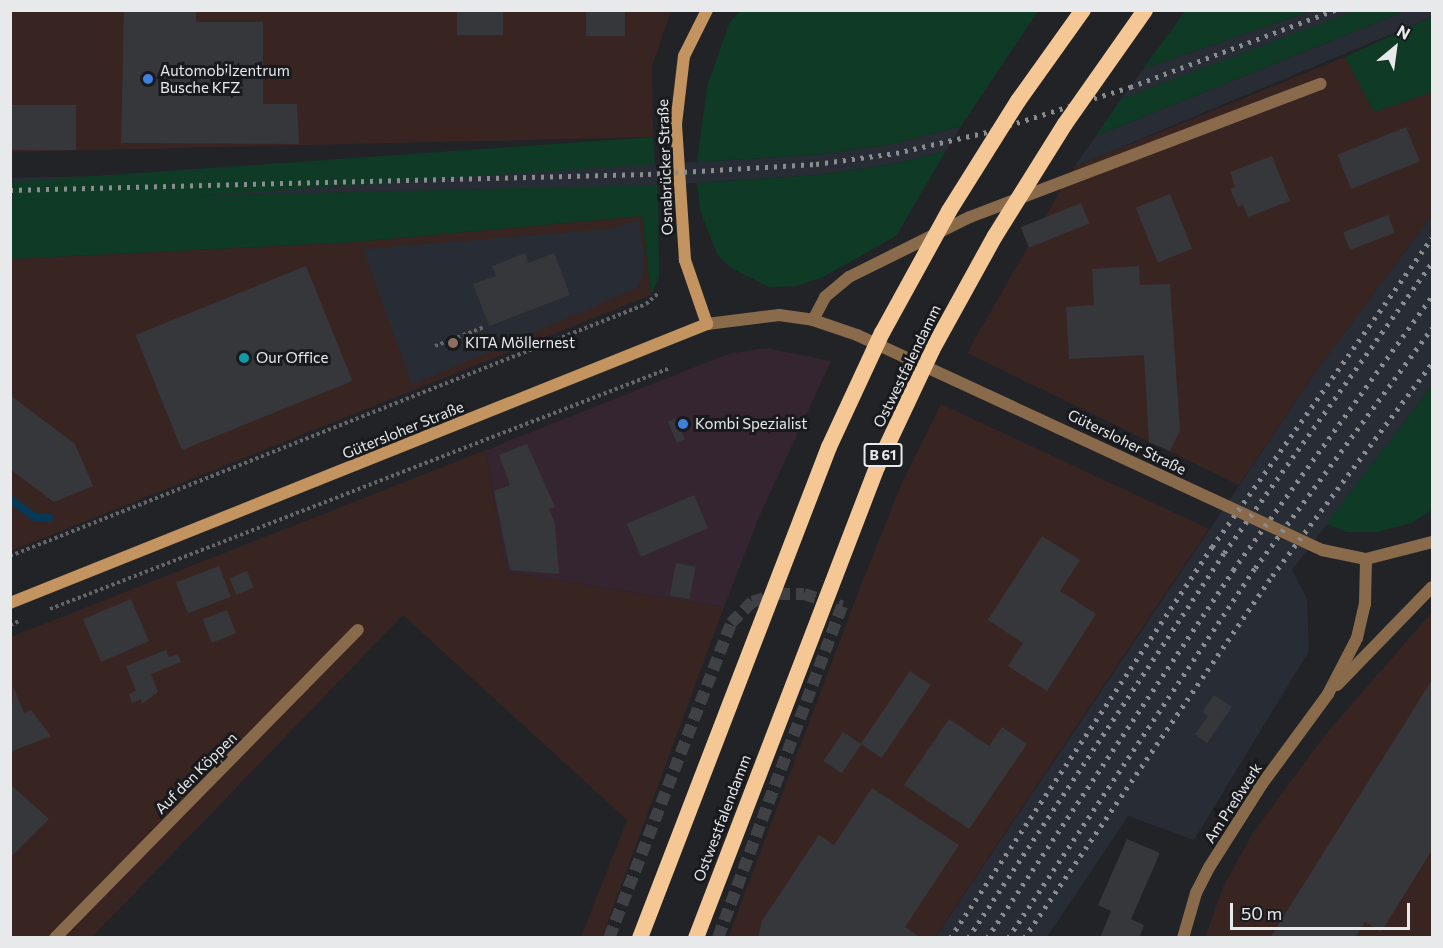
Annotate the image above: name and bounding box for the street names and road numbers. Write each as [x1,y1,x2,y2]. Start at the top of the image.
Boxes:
street label: Osnabrücker Straße [654,99,676,235]
street label: Ostwestfalendamm [869,302,945,430]
street label: Gütersloher Straße [340,397,466,463]
street label: Gütersloher Straße [1065,406,1189,478]
road number: B 61 [864,444,902,466]
street label: Auf den Köppen [151,728,241,818]
street label: Ostwestfalendamm [690,752,754,884]
street label: Am Preßwerk [1200,760,1266,846]

